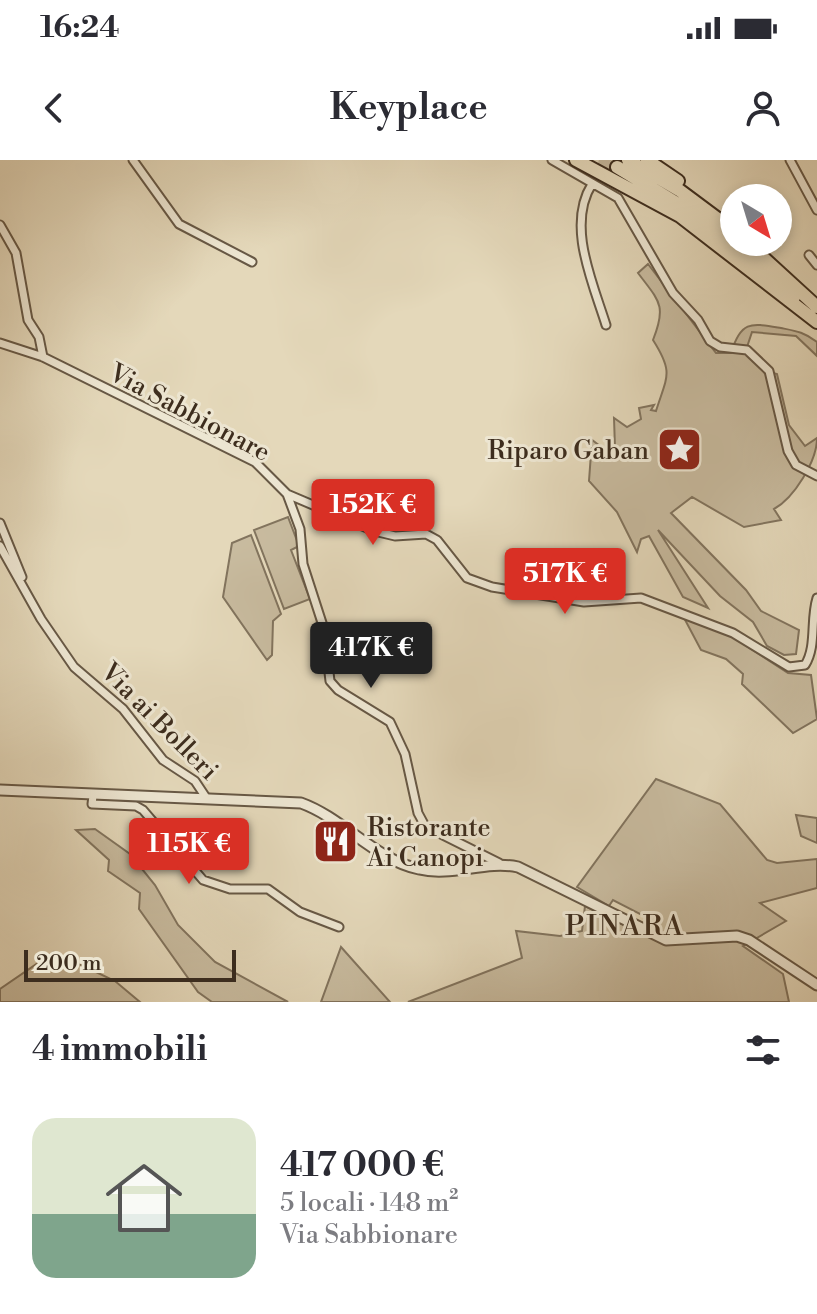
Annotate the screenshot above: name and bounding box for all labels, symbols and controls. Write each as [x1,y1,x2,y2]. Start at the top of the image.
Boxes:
text: 16:24 [40,9,120,47]
icon: back [32,86,76,130]
text: Keyplace [329,86,488,131]
icon: person [741,86,785,130]
north arrow [720,184,792,256]
map controls [720,184,792,256]
street label: Via Sabbionare [103,357,276,469]
place icon: Riparo Gaban [656,426,704,474]
place label: Riparo Gaban [488,435,649,467]
pin: 152K € [308,479,438,547]
text: 152K € [329,489,417,521]
pin: 517K € [500,548,630,616]
text: 517K € [523,558,607,590]
pin: 417K € [306,622,436,690]
text: 417K € [328,632,414,664]
street label: Via ai Bolleri [93,656,225,787]
place label: Ristorante Ai Canopi [366,812,491,874]
pin: 115K € [124,818,254,886]
restaurant icon: Ristorante Ai Canopi [312,818,360,866]
text: 115K € [147,828,231,860]
district label: PINARA [565,909,685,944]
scale bar [24,946,236,982]
text: 200 m [36,950,102,977]
icon: filters [741,1028,785,1072]
text: 4 immobili [32,1029,207,1071]
text: 417 000 € [280,1145,444,1187]
icon: home [96,1150,192,1246]
text: 5 locali · 148 m² [280,1187,458,1219]
text: Via Sabbionare [280,1219,458,1251]

